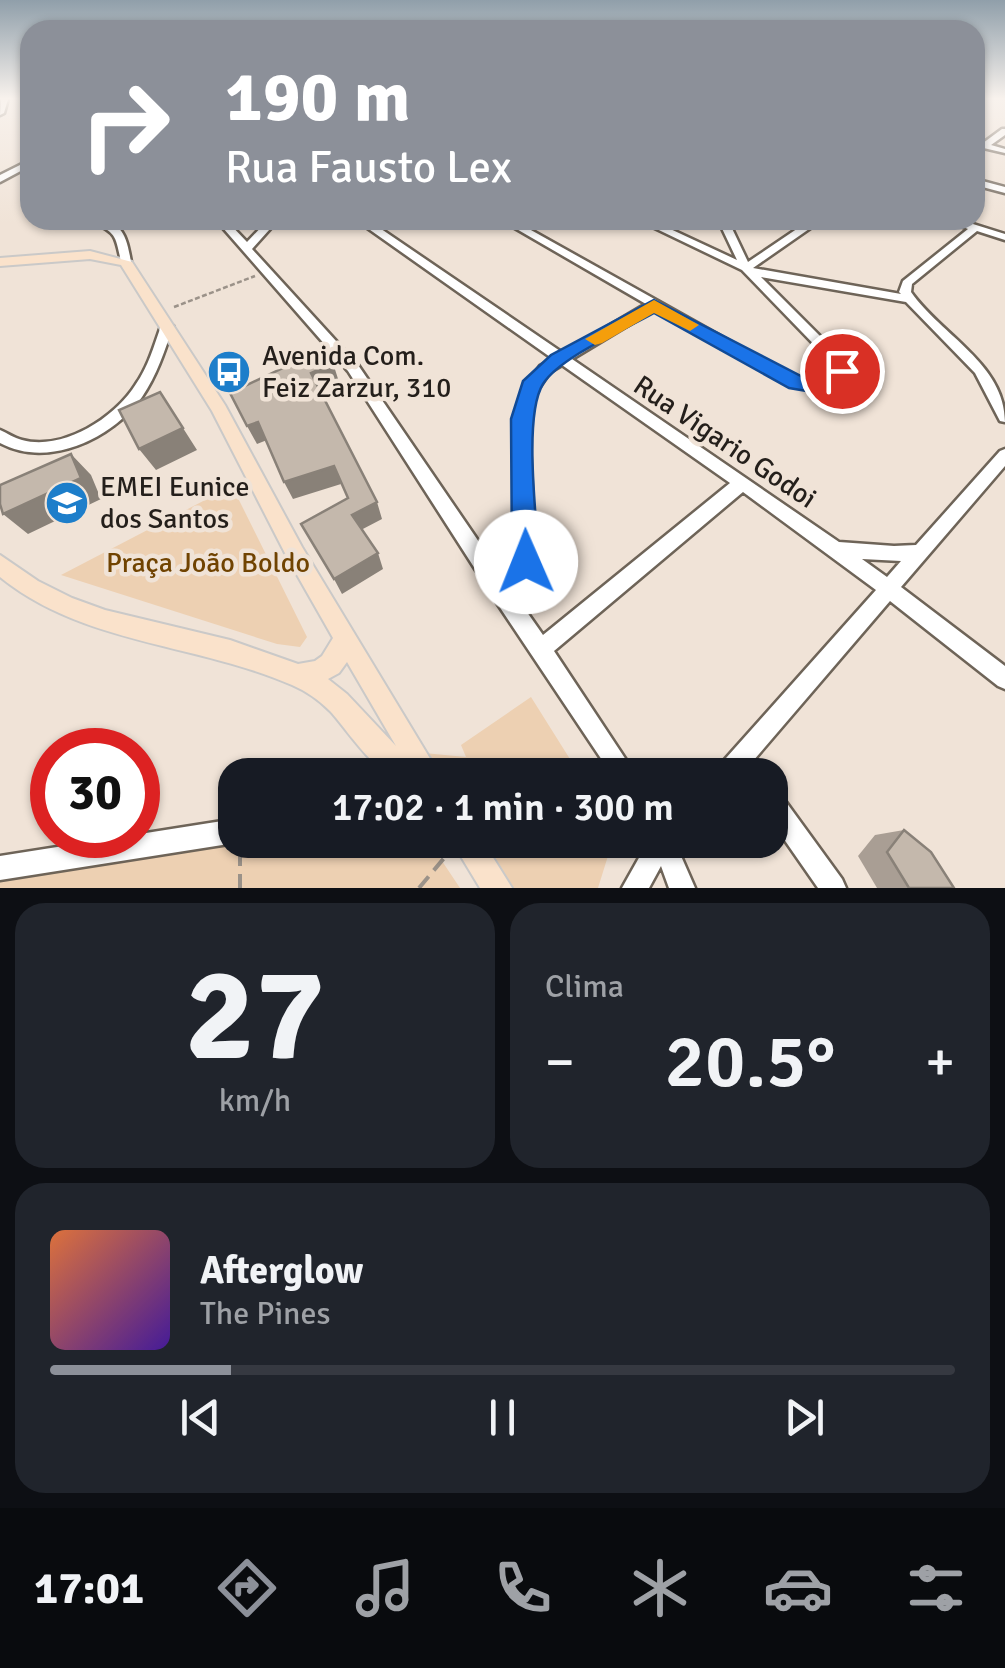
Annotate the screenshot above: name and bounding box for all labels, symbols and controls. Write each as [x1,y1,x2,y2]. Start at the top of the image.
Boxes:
text: 190 m [225,54,410,140]
icon: right [60,60,190,190]
text: Rua Fausto Lex [225,140,512,195]
pin [800,329,885,414]
place label: Avenida Com. Feiz Zarzur, 310 [262,339,451,405]
icon: arrive [815,344,870,399]
bus stop icon: Avenida Com. Feiz Zarzur, 310 [206,349,252,395]
street label: Rua Vigario Godoi [627,368,823,516]
place label: EMEI Eunice dos Santos [100,470,249,536]
school or university icon: EMEI Eunice dos Santos [44,480,90,526]
position arrow [474,510,578,614]
park label: Praça João Boldo [106,546,310,580]
speed limit sign: 30 [30,728,160,858]
text: 17:02 · 1 min · 300 m [332,784,674,831]
text: 27 [185,936,325,1096]
text: Clima [545,967,624,1006]
text: 20.5° [664,1015,836,1108]
text: − [545,1028,575,1096]
text: + [925,1028,955,1096]
text: km/h [219,1081,291,1120]
text: Afterglow [200,1247,363,1294]
text: The Pines [200,1294,331,1333]
icon: previous [173,1390,228,1445]
icon: pause [475,1390,530,1445]
icon: next [777,1390,832,1445]
icon: directions [212,1553,282,1623]
icon: music [350,1553,420,1623]
icon: phone [488,1553,558,1623]
icon: climate [625,1553,695,1623]
icon: car [763,1553,833,1623]
icon: filters [901,1553,971,1623]
text: 17:01 [34,1561,144,1616]

